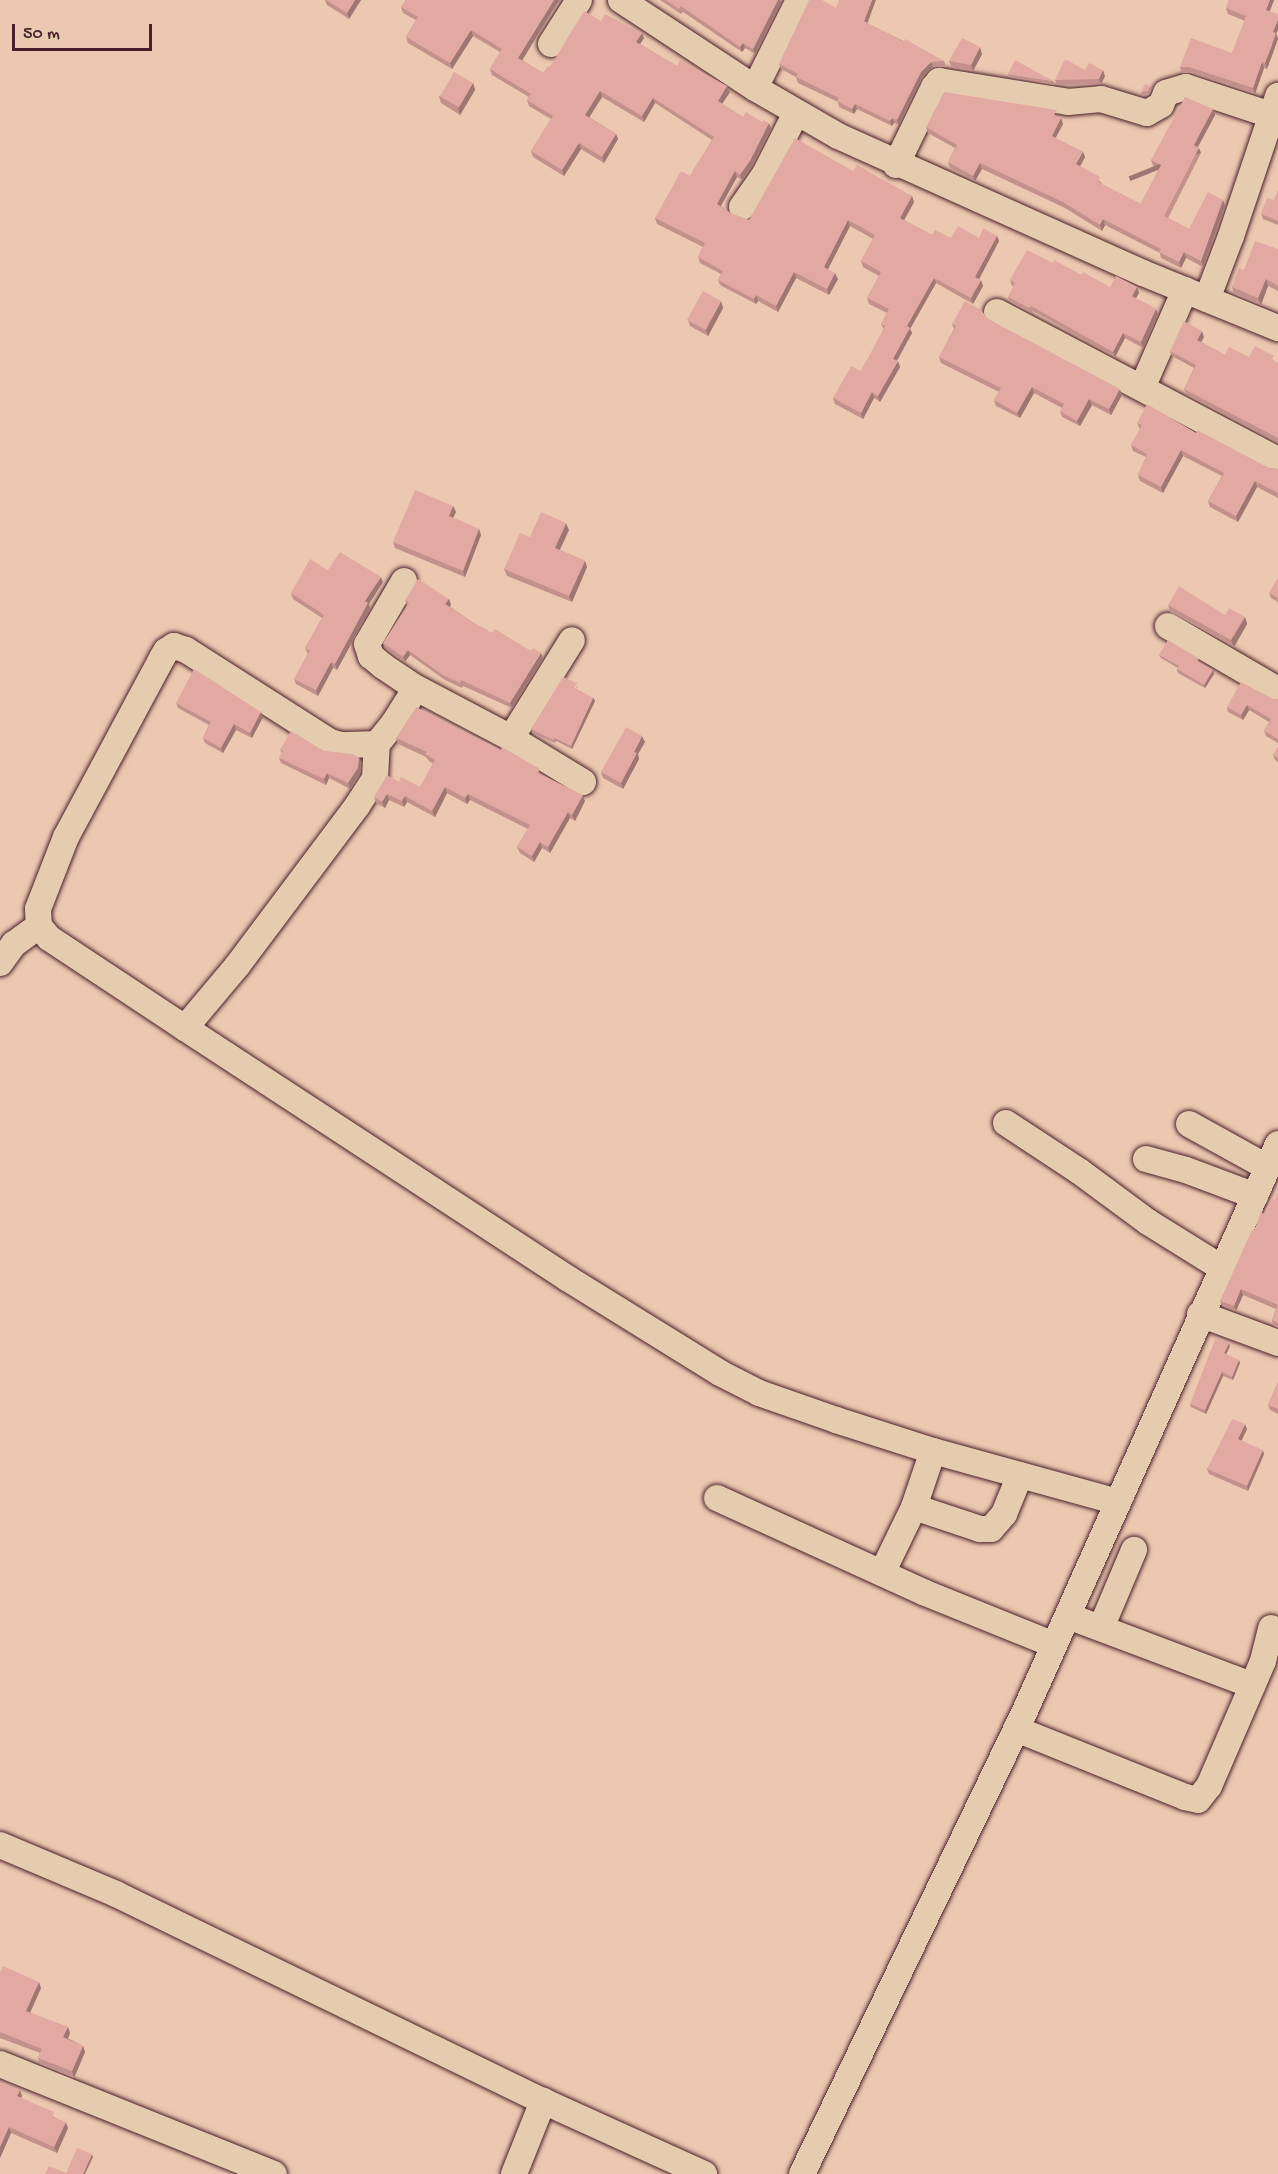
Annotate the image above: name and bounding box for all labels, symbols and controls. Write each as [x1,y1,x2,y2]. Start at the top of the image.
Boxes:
scale bar [15,12,154,50]
text: 50 m [23,24,60,45]

